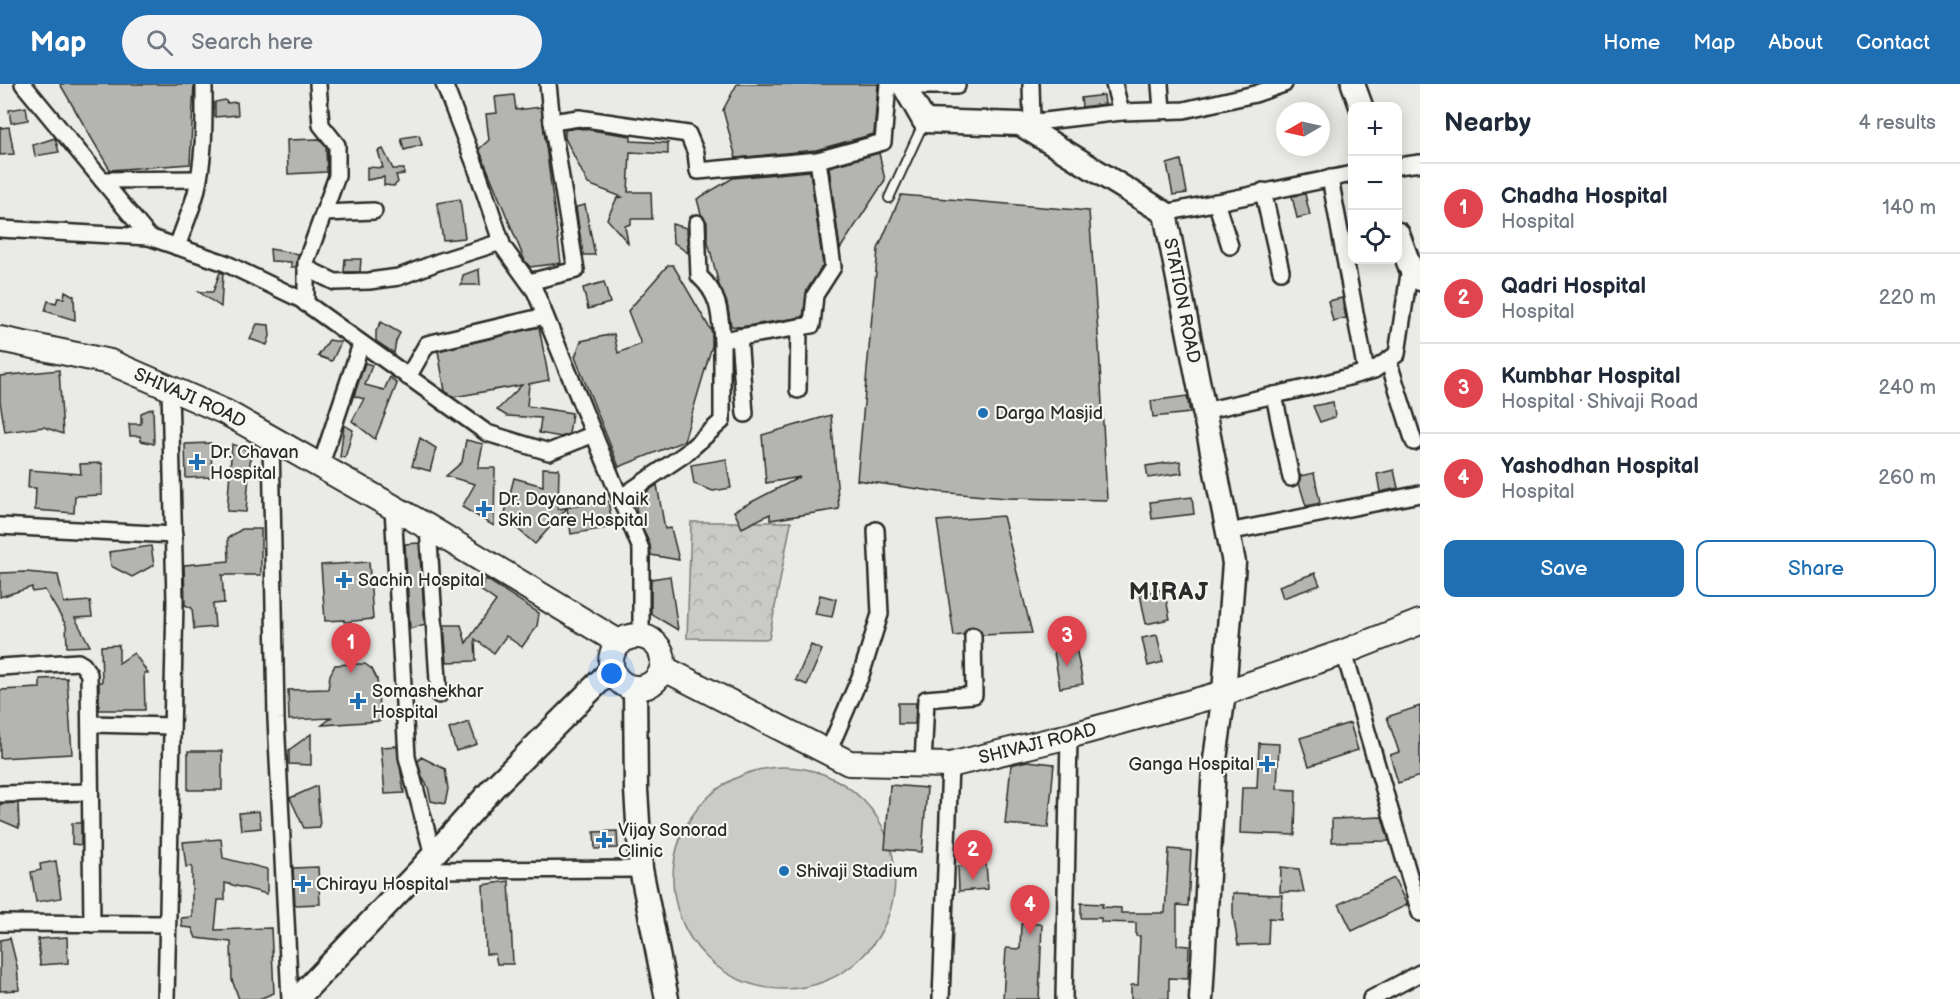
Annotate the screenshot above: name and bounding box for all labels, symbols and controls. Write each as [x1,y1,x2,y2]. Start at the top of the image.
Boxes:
search box [122,15,542,69]
text: Map [30,26,86,59]
icon: search [143,26,176,59]
text: Search here [191,29,313,56]
text: Home [1603,30,1660,55]
text: Map [1693,30,1735,55]
text: About [1768,30,1823,55]
text: Contact [1856,30,1930,55]
north arrow [1276,102,1330,156]
map controls [1348,102,1402,264]
button: + [1348,102,1402,156]
text: Nearby [1444,108,1531,139]
text: 4 results [1858,111,1936,135]
button: − [1348,156,1402,210]
text: Chadha Hospital [1501,183,1668,210]
text: 1 [1459,196,1468,220]
text: 140 m [1882,196,1936,220]
button: locate [1348,210,1402,264]
text: Hospital [1501,210,1574,234]
street label: STATION ROAD [1160,236,1205,365]
text: Qadri Hospital [1501,273,1646,300]
text: 2 [1458,286,1469,310]
text: 220 m [1879,286,1936,310]
text: Hospital [1501,300,1574,324]
street label: SHIVAJI ROAD [131,363,250,432]
text: Kumbhar Hospital [1501,363,1680,390]
text: 3 [1458,376,1469,400]
text: 240 m [1879,376,1936,400]
text: Hospital · Shivaji Road [1501,390,1698,414]
place label: Darga Masjid [995,403,1103,424]
marker: Darga Masjid [976,406,990,420]
place label: Dr. Chavan Hospital [210,442,299,484]
marker: Dr. Chavan Hospital [188,453,206,471]
text: Yashodhan Hospital [1501,453,1699,480]
text: 4 [1458,466,1469,490]
text: 260 m [1878,466,1936,490]
text: Hospital [1501,480,1574,504]
place label: Dr. Dayanand Naik Skin Care Hospital [498,489,648,531]
marker: Dr. Dayanand Naik Skin Care Hospital [475,500,493,518]
button: Save [1444,540,1684,597]
button: Share [1696,540,1936,597]
place label: Sachin Hospital [358,570,484,591]
marker: Sachin Hospital [335,571,353,589]
district label: MIRAJ [1129,578,1209,607]
pin: 3 [1048,616,1086,666]
pin: 1 [332,624,370,673]
your location [597,659,626,688]
place label: Somashekhar Hospital [372,681,484,723]
marker: Somashekhar Hospital [349,692,367,710]
street label: SHIVAJI ROAD [976,718,1099,768]
place label: Ganga Hospital [1129,754,1254,775]
marker: Ganga Hospital [1258,755,1276,773]
place label: Vijay Sonorad Clinic [618,820,727,862]
pin: 2 [954,830,992,880]
marker: Vijay Sonorad Clinic [595,831,613,849]
place label: Shivaji Stadium [796,861,918,882]
marker: Shivaji Stadium [777,864,791,878]
place label: Chirayu Hospital [316,874,448,895]
marker: Chirayu Hospital [294,875,312,893]
pin: 4 [1010,886,1050,935]

